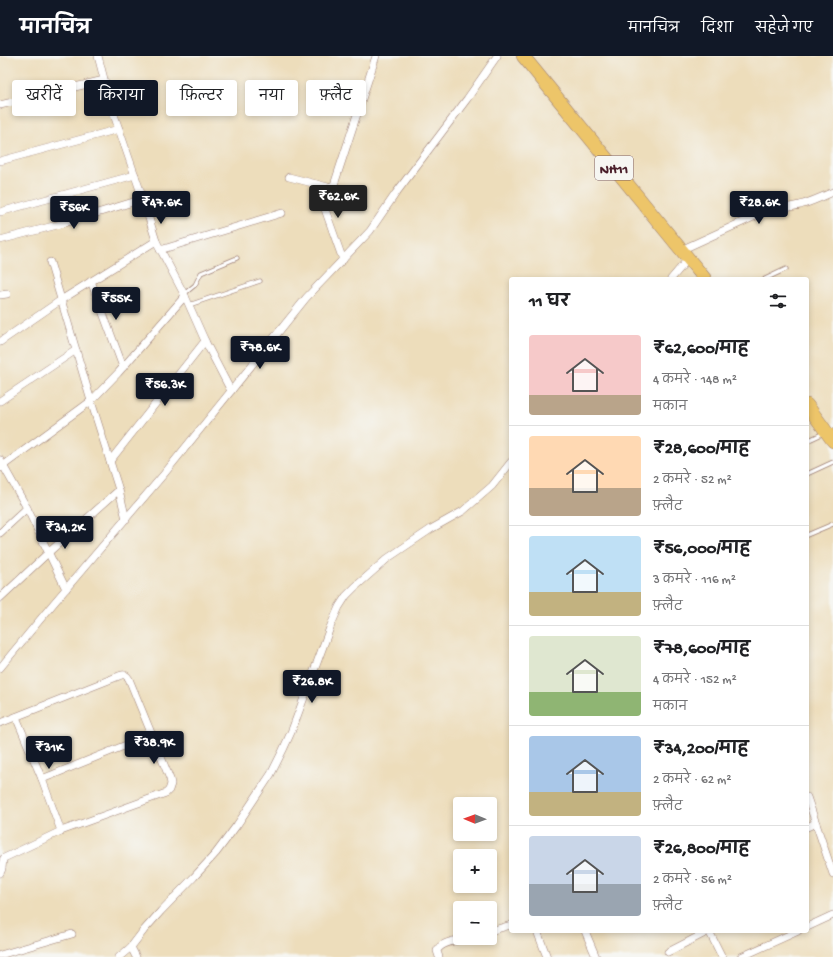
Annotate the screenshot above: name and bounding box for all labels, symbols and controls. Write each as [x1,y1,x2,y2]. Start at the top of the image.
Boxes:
text: मानचित्र [20,18,91,41]
text: मानचित्र [628,21,679,38]
text: दिशा [701,21,733,38]
text: सहेजे गए [755,21,813,38]
chip: खरीदें [12,80,76,116]
chip: किराया [84,80,158,116]
chip: फ़िल्टर [166,80,237,116]
chip: नया [245,80,298,116]
chip: फ़्लैट [306,80,366,116]
road number: NH11 [595,156,633,180]
pin: ₹62.6K [305,185,371,219]
text: ₹62.6K [318,190,358,205]
pin: ₹47.6K [128,191,194,225]
pin: ₹28.6K [726,191,792,225]
pin: ₹56K [50,196,98,230]
text: ₹47.6K [141,196,181,211]
text: ₹28.6K [739,196,779,211]
text: ₹56K [59,201,89,216]
pin: ₹55K [92,287,140,321]
icon: filters [767,290,789,312]
text: ₹55K [101,292,131,307]
text: 11 घर [529,293,569,313]
pin: ₹78.6K [227,336,293,370]
text: ₹62,600/माह [653,340,749,360]
text: ₹78.6K [240,341,280,356]
icon: home [561,351,609,399]
pin: ₹56.3K [132,373,198,407]
text: 4 कमरे · 148 m² [653,373,737,388]
text: ₹56.3K [145,378,185,393]
text: मकान [653,400,687,415]
text: ₹28,600/माह [653,440,750,460]
icon: home [561,452,609,500]
text: 2 कमरे · 52 m² [653,473,732,488]
text: फ़्लैट [653,500,683,515]
pin: ₹34.2K [32,516,98,550]
text: ₹34.2K [45,521,85,536]
text: ₹56,000/माह [653,540,751,560]
icon: home [561,552,609,600]
text: 3 कमरे · 116 m² [653,573,736,588]
text: फ़्लैट [653,600,683,615]
text: ₹78,600/माह [653,640,750,660]
icon: home [561,652,609,700]
pin: ₹26.8K [279,670,345,704]
text: 4 कमरे · 152 m² [653,673,737,688]
text: ₹26.8K [292,675,332,690]
text: मकान [653,700,687,715]
pin: ₹38.9K [121,731,187,765]
pin: ₹31K [25,736,73,770]
text: ₹38.9K [134,736,174,751]
text: ₹34,200/माह [653,740,748,760]
text: ₹31K [35,741,63,756]
icon: home [561,752,609,800]
text: 2 कमरे · 62 m² [653,773,731,788]
north arrow [453,797,497,841]
map controls [453,797,497,945]
text: फ़्लैट [653,800,683,815]
text: ₹26,800/माह [653,840,750,860]
button: + [453,849,497,893]
icon: home [561,852,609,900]
text: 2 कमरे · 56 m² [653,873,732,888]
text: फ़्लैट [653,900,683,915]
button: − [453,901,497,945]

